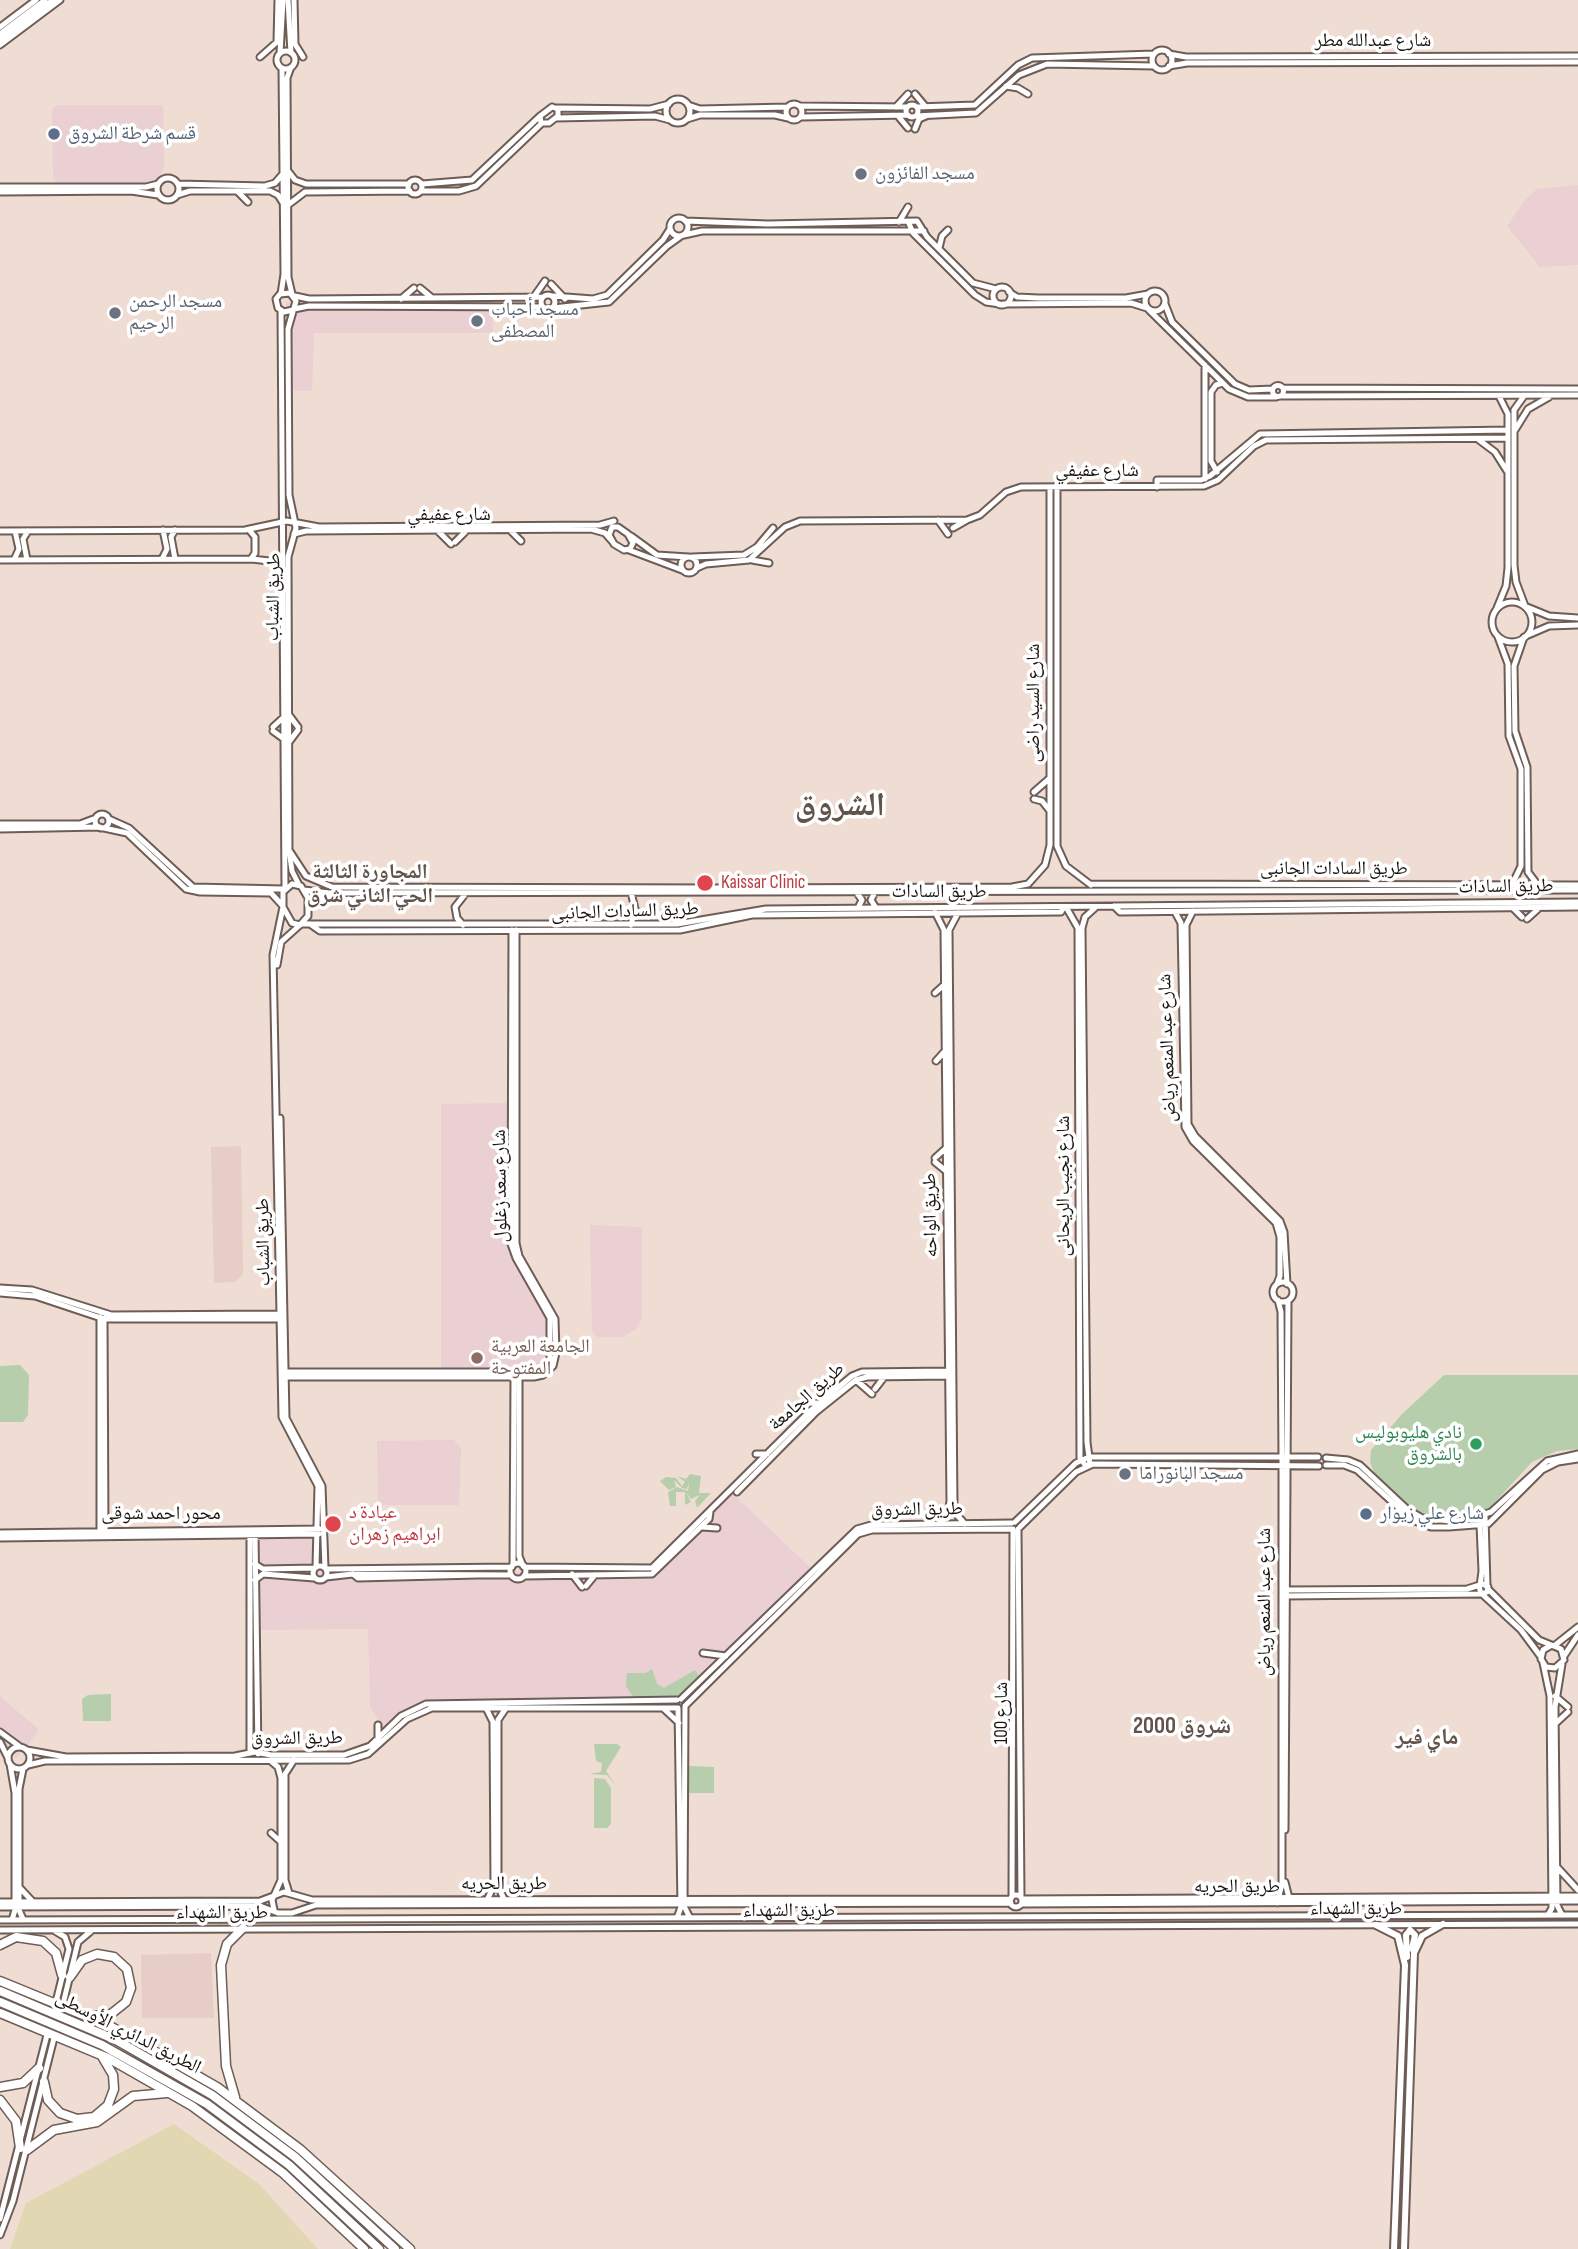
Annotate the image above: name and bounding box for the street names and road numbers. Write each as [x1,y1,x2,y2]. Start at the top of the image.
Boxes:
street label: شارع عبدالله مطر [1315,30,1431,52]
street label: شارع عفيفي [1055,460,1139,482]
street label: شارع عفيفي [407,504,491,526]
street label: طريق الشباب [262,553,286,641]
street label: شارع السيد راضى [1023,644,1045,762]
street label: طريق السادات الجانبى [1260,858,1408,880]
street label: طريق السادات [1458,875,1554,899]
street label: طريق السادات [892,881,986,903]
street label: طريق السادات الجانبى [551,898,699,926]
street label: شارع عبد المنعم رياض [1154,973,1182,1123]
street label: شارع نجيب الريحانى [1053,1116,1075,1256]
street label: شارع سعد زغلول [489,1129,513,1243]
street label: طريق الواحه [919,1173,943,1257]
street label: طريق الشباب [252,1198,276,1286]
street label: طريق الجامعة [764,1358,850,1436]
street label: طريق الشروق [871,1498,963,1522]
street label: محور احمد شوقى [101,1503,221,1525]
street label: شارع عبد المنعم رياض [1254,1528,1276,1676]
street label: شارع 100 [991,1682,1013,1744]
street label: طريق الشروق [251,1727,343,1751]
street label: طريق الحريه [461,1873,547,1895]
street label: طريق الحريه [1194,1876,1280,1898]
street label: طريق الشهداء [1310,1898,1402,1920]
street label: طريق الشهداء [743,1900,835,1922]
street label: طريق الشهداء [176,1902,268,1924]
street label: الطريق الدائري الأوسطى [51,1986,205,2080]

